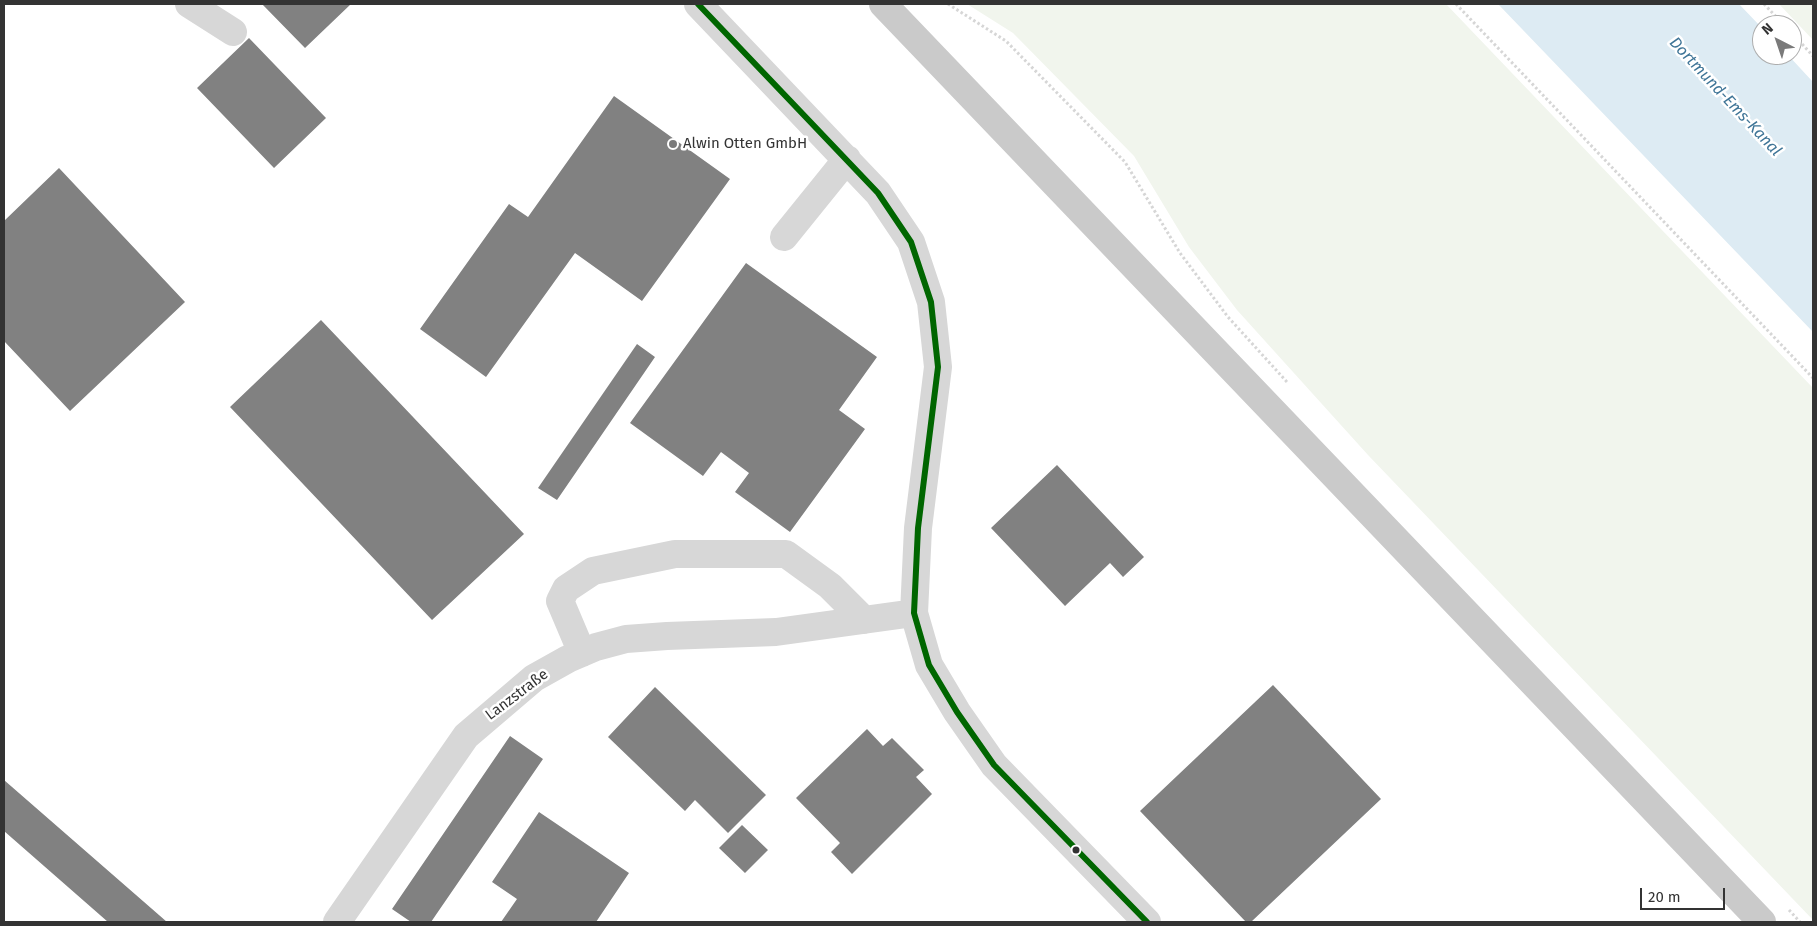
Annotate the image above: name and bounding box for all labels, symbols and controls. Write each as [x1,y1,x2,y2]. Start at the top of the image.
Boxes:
north arrow [1752,15,1802,65]
text: N [1758,20,1777,39]
water label: Dortmund-Ems-Kanal [1665,34,1785,160]
place label: Alwin Otten GmbH [683,135,807,153]
marker: Alwin Otten GmbH [667,138,679,150]
street label: Lanzstraße [482,666,552,724]
unlabelled marker [1071,845,1081,855]
scale bar [1642,878,1727,910]
text: 20 m [1648,888,1681,906]

